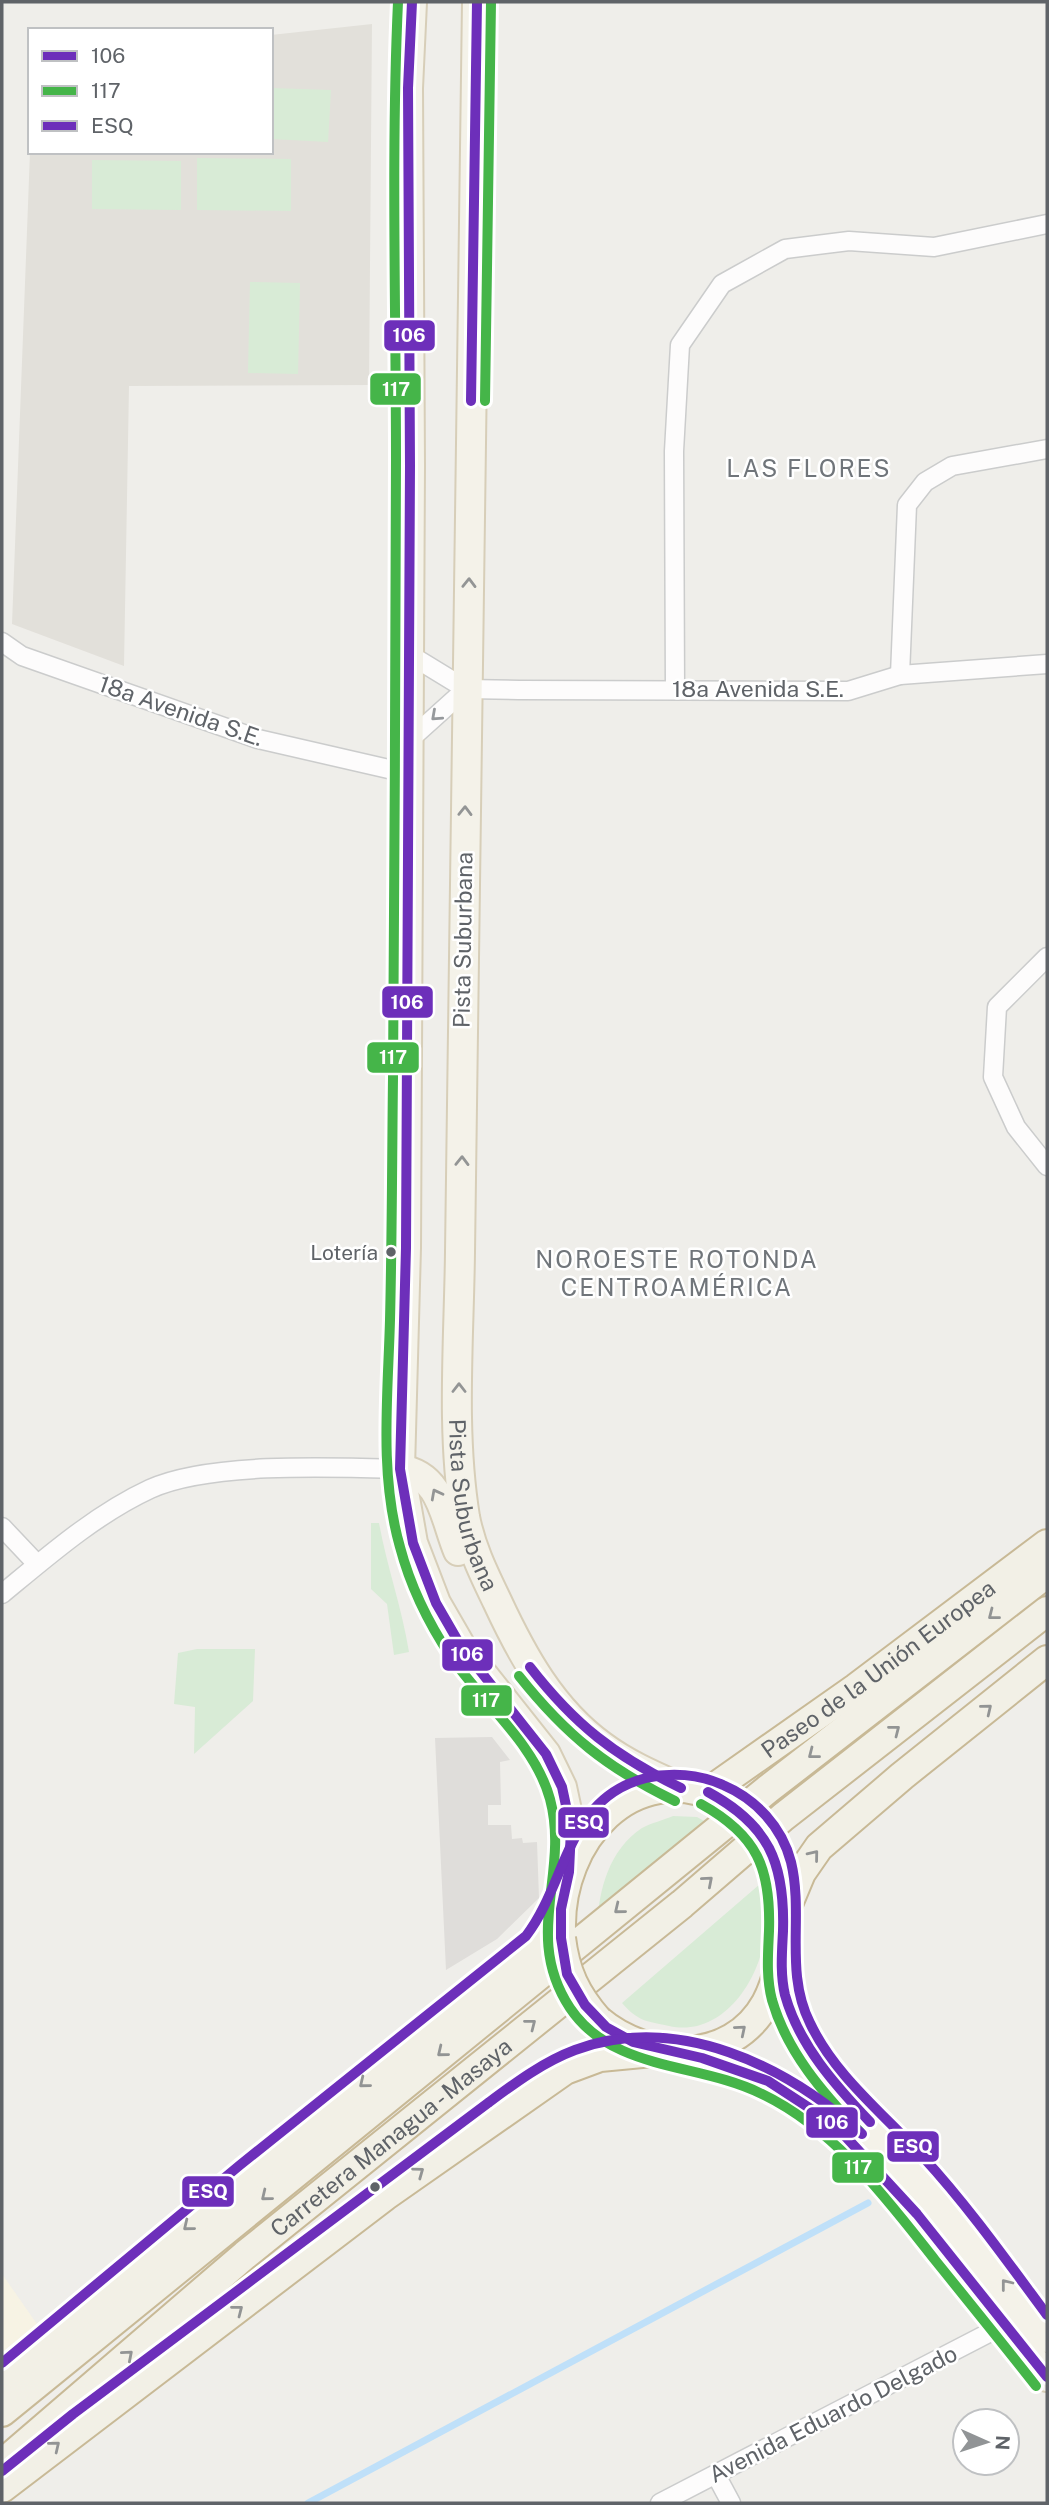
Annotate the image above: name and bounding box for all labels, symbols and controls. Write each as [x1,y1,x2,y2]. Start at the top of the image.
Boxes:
legend [28,28,273,154]
text: 106 [91,43,125,68]
text: 117 [91,78,121,103]
text: ESQ [91,113,134,138]
line badge: 106 [383,319,436,352]
text: 106 [393,324,425,346]
line badge: 117 [369,372,422,406]
text: 117 [382,378,410,400]
district label: LAS FLORES [726,454,892,482]
one-way arrow [461,577,476,588]
street label: 18a Avenida S.E. [95,670,267,751]
street label: 18a Avenida S.E. [672,675,844,702]
one-way arrow [431,708,444,720]
one-way arrow [457,805,473,815]
street label: Pista Suburbana [447,852,478,1028]
line badge: 106 [381,985,434,1019]
text: 106 [391,991,423,1013]
line badge: 117 [366,1041,420,1074]
text: 117 [379,1046,407,1068]
one-way arrow [454,1155,469,1166]
place label: Lotería [310,1240,378,1265]
marker: Lotería [384,1245,398,1259]
district label: NOROESTE ROTONDA CENTROAMÉRICA [535,1245,819,1301]
one-way arrow [451,1382,467,1393]
street label: Pista Suburbana [444,1418,504,1595]
one-way arrow [430,1489,444,1502]
street label: Paseo de la Unión Europea [756,1574,1000,1763]
one-way arrow [989,1606,1001,1619]
line badge: 106 [441,1638,494,1672]
text: 106 [451,1643,483,1665]
line badge: 117 [460,1684,513,1717]
text: 117 [472,1689,500,1711]
one-way arrow [980,1704,992,1717]
one-way arrow [887,1725,900,1738]
one-way arrow [809,1746,821,1759]
line badge: ESQ [557,1806,610,1839]
text: ESQ [564,1811,604,1833]
one-way arrow [805,1850,818,1863]
one-way arrow [700,1877,713,1889]
one-way arrow [615,1900,627,1913]
one-way arrow [523,2020,535,2033]
one-way arrow [732,2026,745,2038]
street label: Carretera Managua - Masaya [265,2032,517,2242]
one-way arrow [438,2044,451,2056]
one-way arrow [360,2074,372,2087]
line badge: 106 [805,2106,859,2139]
text: 106 [816,2111,848,2133]
line badge: ESQ [886,2130,940,2163]
text: ESQ [893,2135,933,2157]
line badge: 117 [831,2151,885,2184]
text: 117 [844,2156,872,2178]
one-way arrow [411,2168,423,2180]
line badge: ESQ [181,2175,235,2208]
text: ESQ [188,2180,228,2202]
unlabelled marker [368,2180,382,2194]
one-way arrow [262,2188,275,2200]
one-way arrow [183,2218,196,2230]
one-way arrow [1002,2279,1015,2292]
one-way arrow [230,2305,242,2318]
street label: Avenida Eduardo Delgado [704,2339,961,2488]
one-way arrow [120,2351,133,2363]
north arrow [951,2407,1021,2477]
text: N [992,2435,1014,2451]
one-way arrow [48,2441,60,2454]

